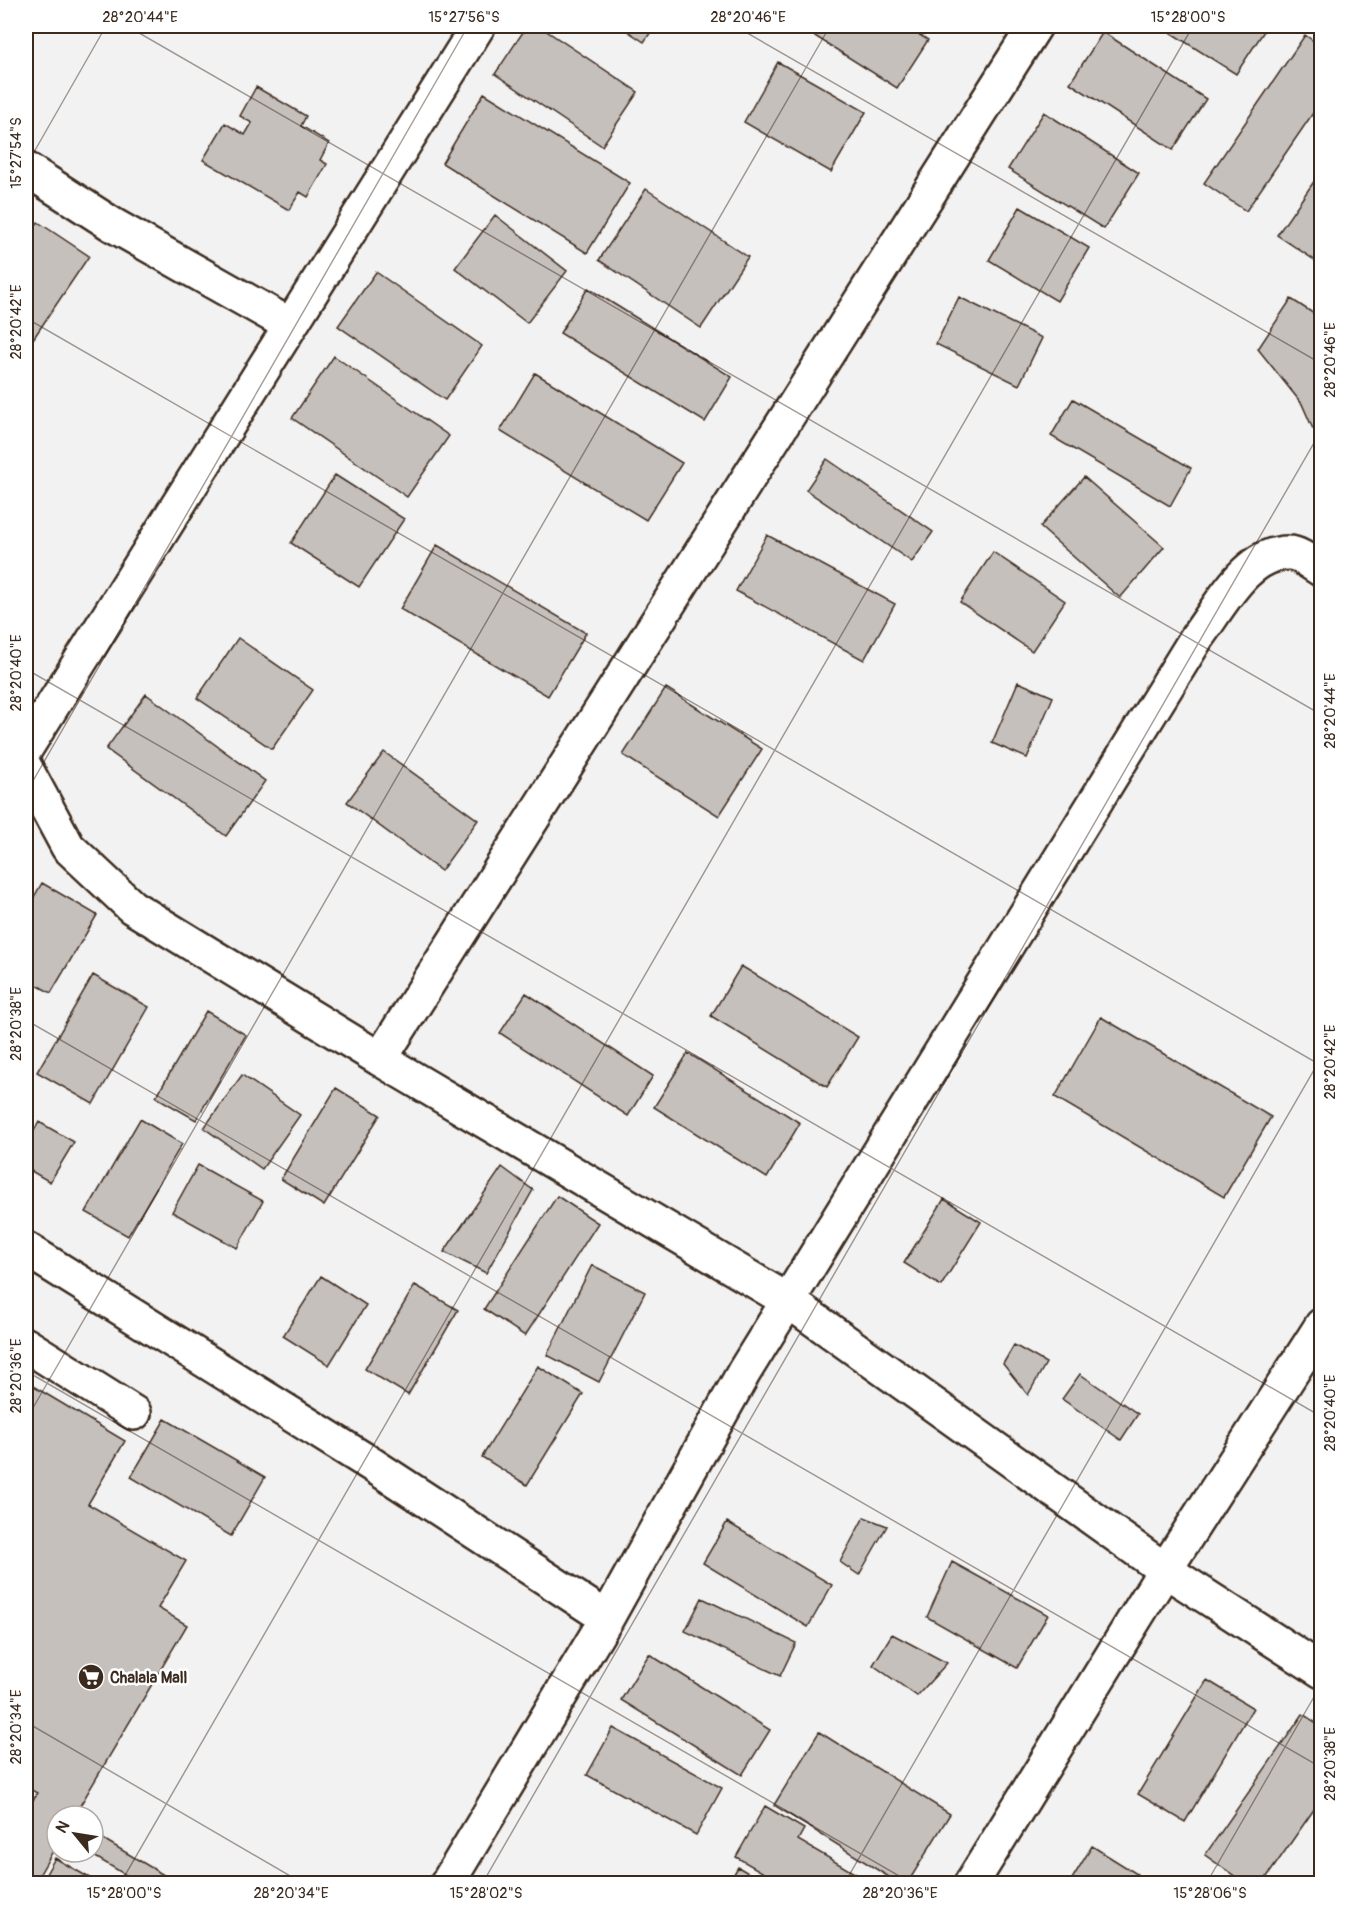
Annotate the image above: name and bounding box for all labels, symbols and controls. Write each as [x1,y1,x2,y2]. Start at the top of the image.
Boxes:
text: 28°20'44"E [102,8,178,27]
text: 15°27'56"S [428,8,500,27]
text: 28°20'46"E [710,8,786,27]
text: 15°28'00"S [1151,8,1225,27]
text: 15°27'54"S [7,117,26,189]
text: 28°20'42"E [7,284,26,360]
text: 28°20'46"E [1321,322,1340,398]
text: 28°20'40"E [7,634,26,711]
text: 28°20'44"E [1321,673,1340,749]
text: 28°20'38"E [7,987,26,1061]
text: 28°20'42"E [1321,1024,1340,1100]
text: 28°20'36"E [7,1338,26,1414]
text: 28°20'40"E [1321,1374,1340,1451]
supermarket icon: Chalala Mall [76,1662,106,1692]
place label: Chalala Mall [110,1668,188,1688]
text: 28°20'34"E [7,1689,26,1765]
text: 28°20'38"E [1321,1727,1340,1801]
north arrow [45,1804,105,1864]
text: N [52,1817,74,1837]
text: 15°28'00"S [87,1884,161,1903]
text: 28°20'34"E [253,1884,329,1903]
text: 15°28'02"S [450,1884,522,1903]
text: 28°20'36"E [862,1884,938,1903]
text: 15°28'06"S [1173,1884,1247,1903]

